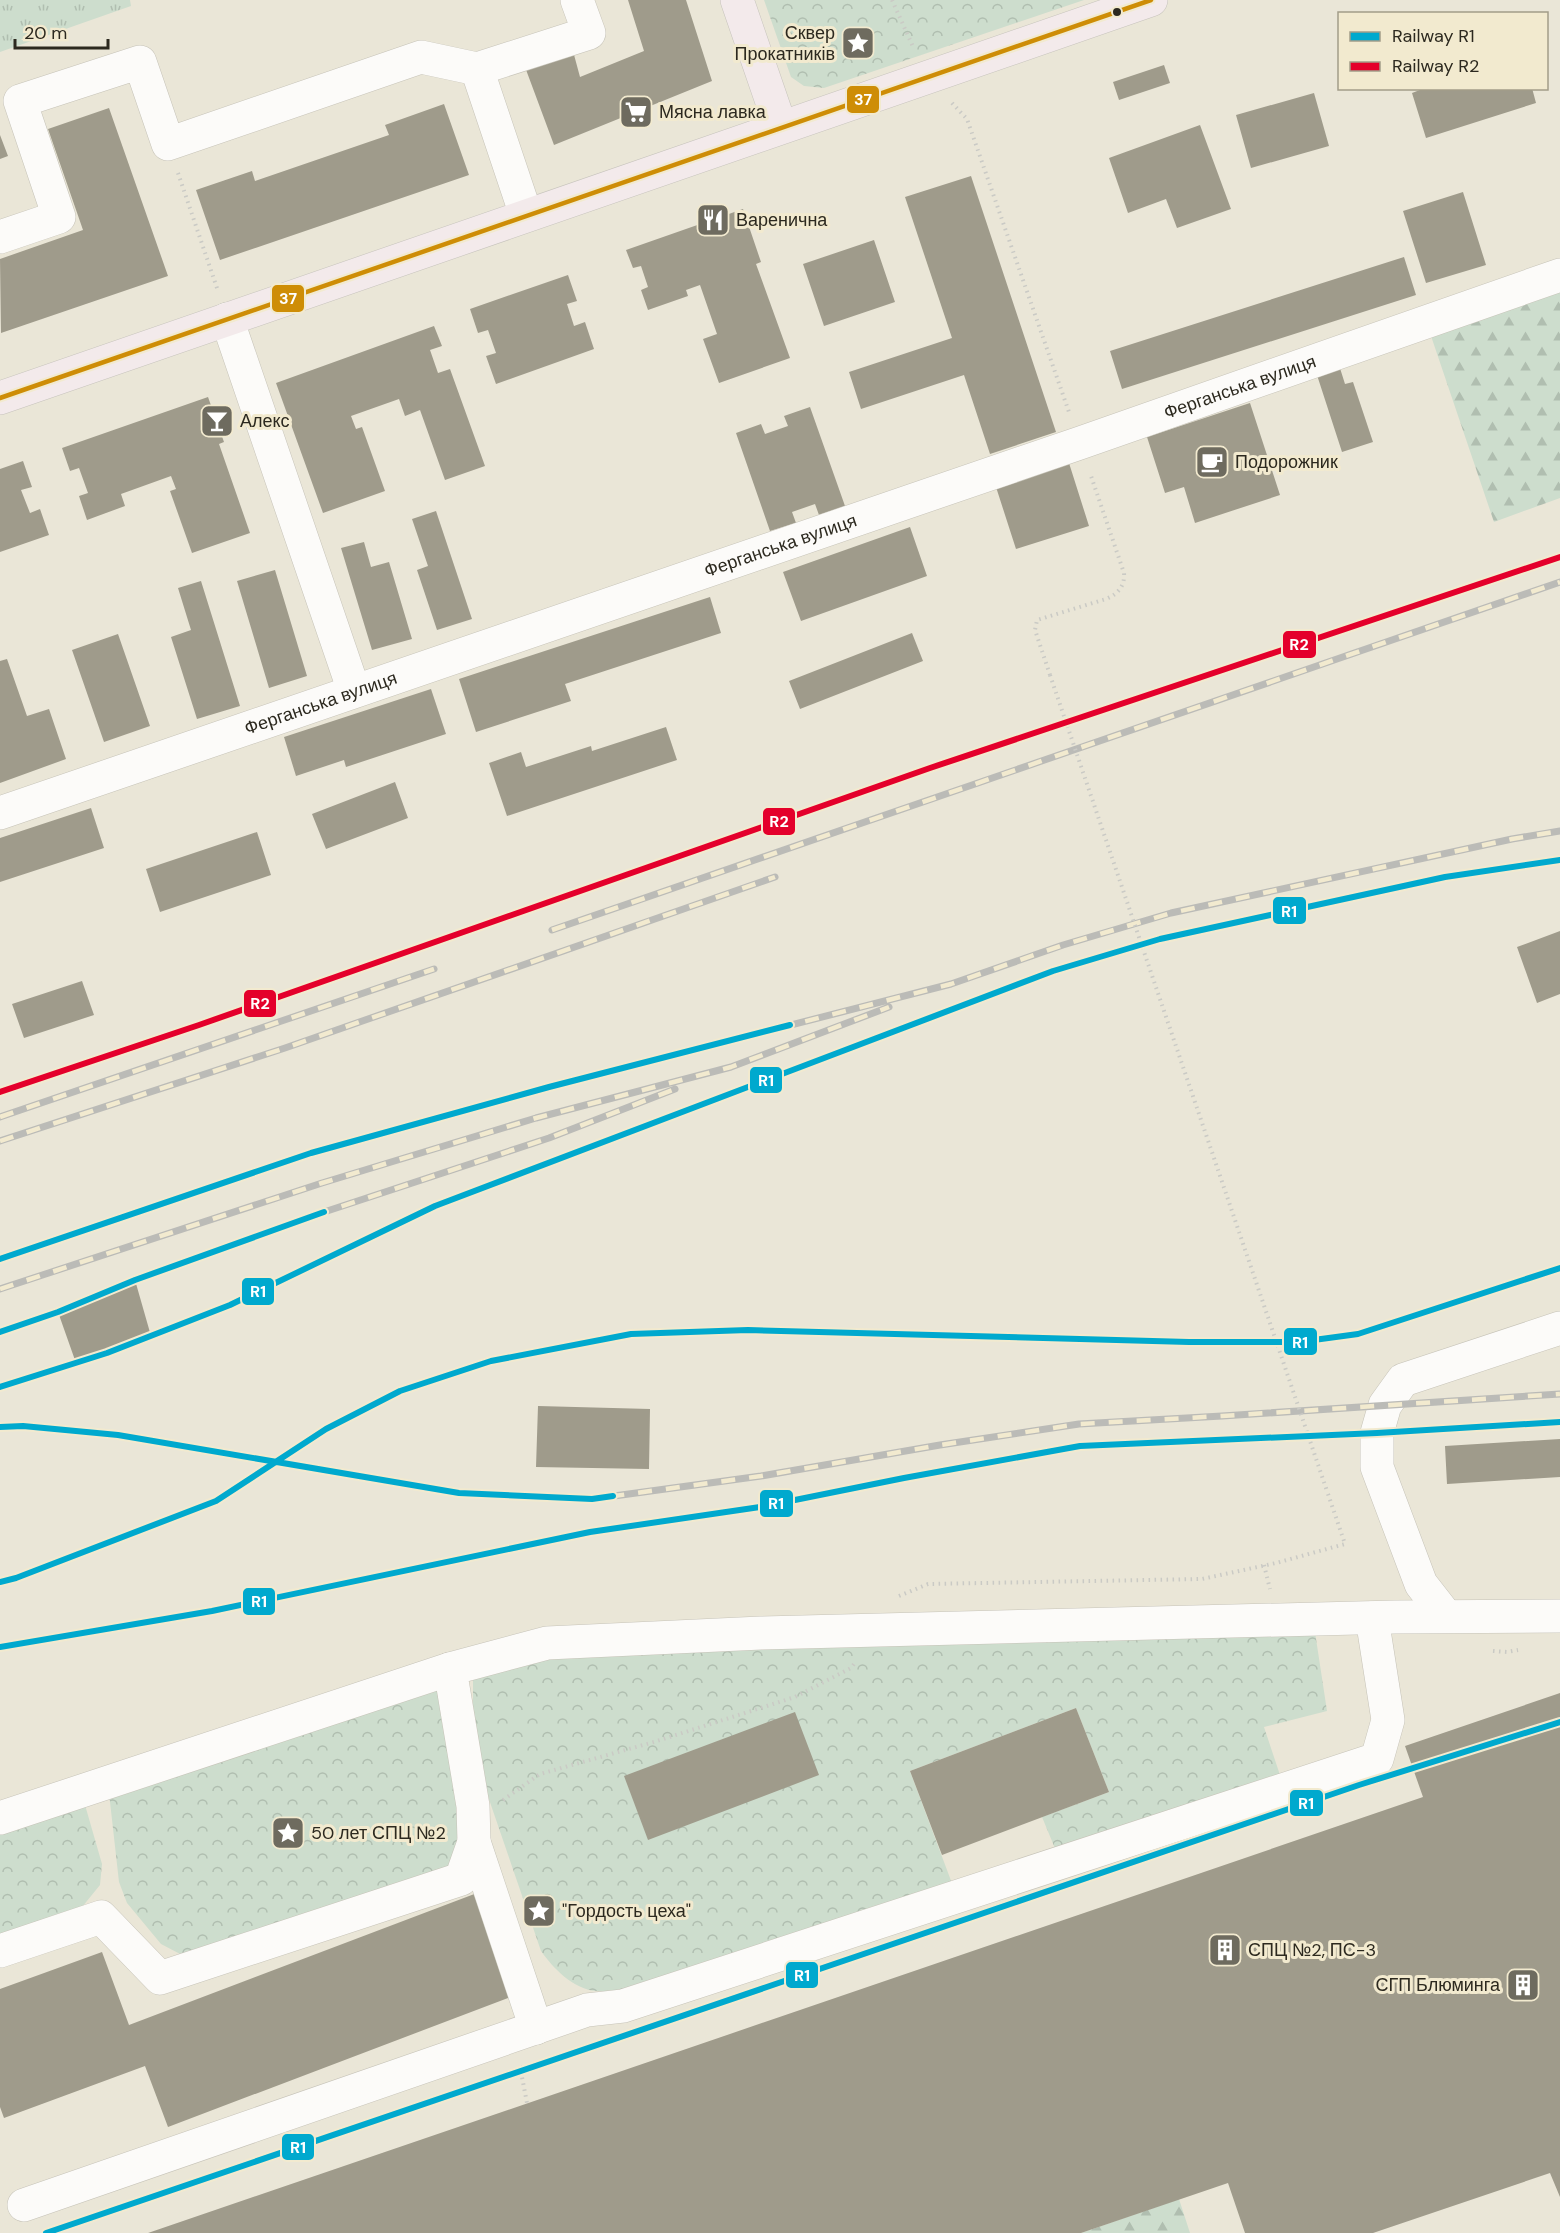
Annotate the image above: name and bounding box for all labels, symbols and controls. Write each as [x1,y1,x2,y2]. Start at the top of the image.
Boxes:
unlabelled marker [1111,6,1123,18]
scale bar [15,12,108,50]
legend [1338,12,1548,90]
text: 20 m [24,21,67,45]
place label: Сквер Прокатників [734,21,835,66]
text: Railway R1 [1392,24,1475,48]
place icon: Сквер Прокатників [840,25,876,61]
text: Railway R2 [1392,54,1479,78]
line badge: 37 [846,85,880,114]
text: 37 [854,89,872,110]
supermarket icon: Мясна лавка [618,94,654,130]
place label: Мясна лавка [659,100,767,124]
restaurant icon: Варенична [695,202,731,238]
place label: Варенична [736,208,828,232]
line badge: 37 [271,284,305,313]
text: 37 [279,288,297,309]
street label: Ферганська вулиця [1161,349,1319,425]
bar icon: Алекс [199,403,235,439]
place label: Алекс [240,409,290,433]
cafe icon: Подорожник [1194,444,1230,480]
place label: Подорожник [1235,450,1338,474]
street label: Ферганська вулиця [701,508,860,583]
line badge: R2 [1282,630,1317,659]
text: R2 [1289,634,1309,655]
street label: Ферганська вулиця [241,666,400,740]
line badge: R2 [762,807,796,836]
text: R2 [769,811,789,832]
line badge: R1 [1272,896,1307,925]
text: R1 [1281,901,1297,922]
line badge: R2 [243,989,277,1018]
text: R2 [250,993,270,1014]
line badge: R1 [749,1066,783,1094]
text: R1 [758,1070,774,1091]
line badge: R1 [241,1277,275,1306]
text: R1 [250,1281,266,1302]
line badge: R1 [1283,1327,1318,1356]
text: R1 [1292,1332,1308,1353]
line badge: R1 [759,1489,794,1518]
text: R1 [768,1493,784,1514]
line badge: R1 [242,1587,276,1616]
text: R1 [251,1591,267,1612]
line badge: R1 [1289,1789,1324,1817]
text: R1 [1298,1793,1314,1814]
place icon: 50 лет СПЦ №2 [270,1815,306,1851]
place label: 50 лет СПЦ №2 [311,1821,446,1845]
place icon: "Гордость цеха" [521,1893,557,1929]
place label: "Гордость цеха" [562,1899,691,1923]
building icon: СПЦ №2, ПС-3 [1207,1932,1243,1968]
place label: СПЦ №2, ПС-3 [1248,1938,1376,1962]
line badge: R1 [785,1961,819,1989]
text: R1 [794,1965,810,1986]
building icon: СГП Блюминга [1505,1967,1541,2003]
place label: СГП Блюминга [1376,1973,1501,1997]
line badge: R1 [281,2133,315,2161]
text: R1 [290,2137,306,2158]

